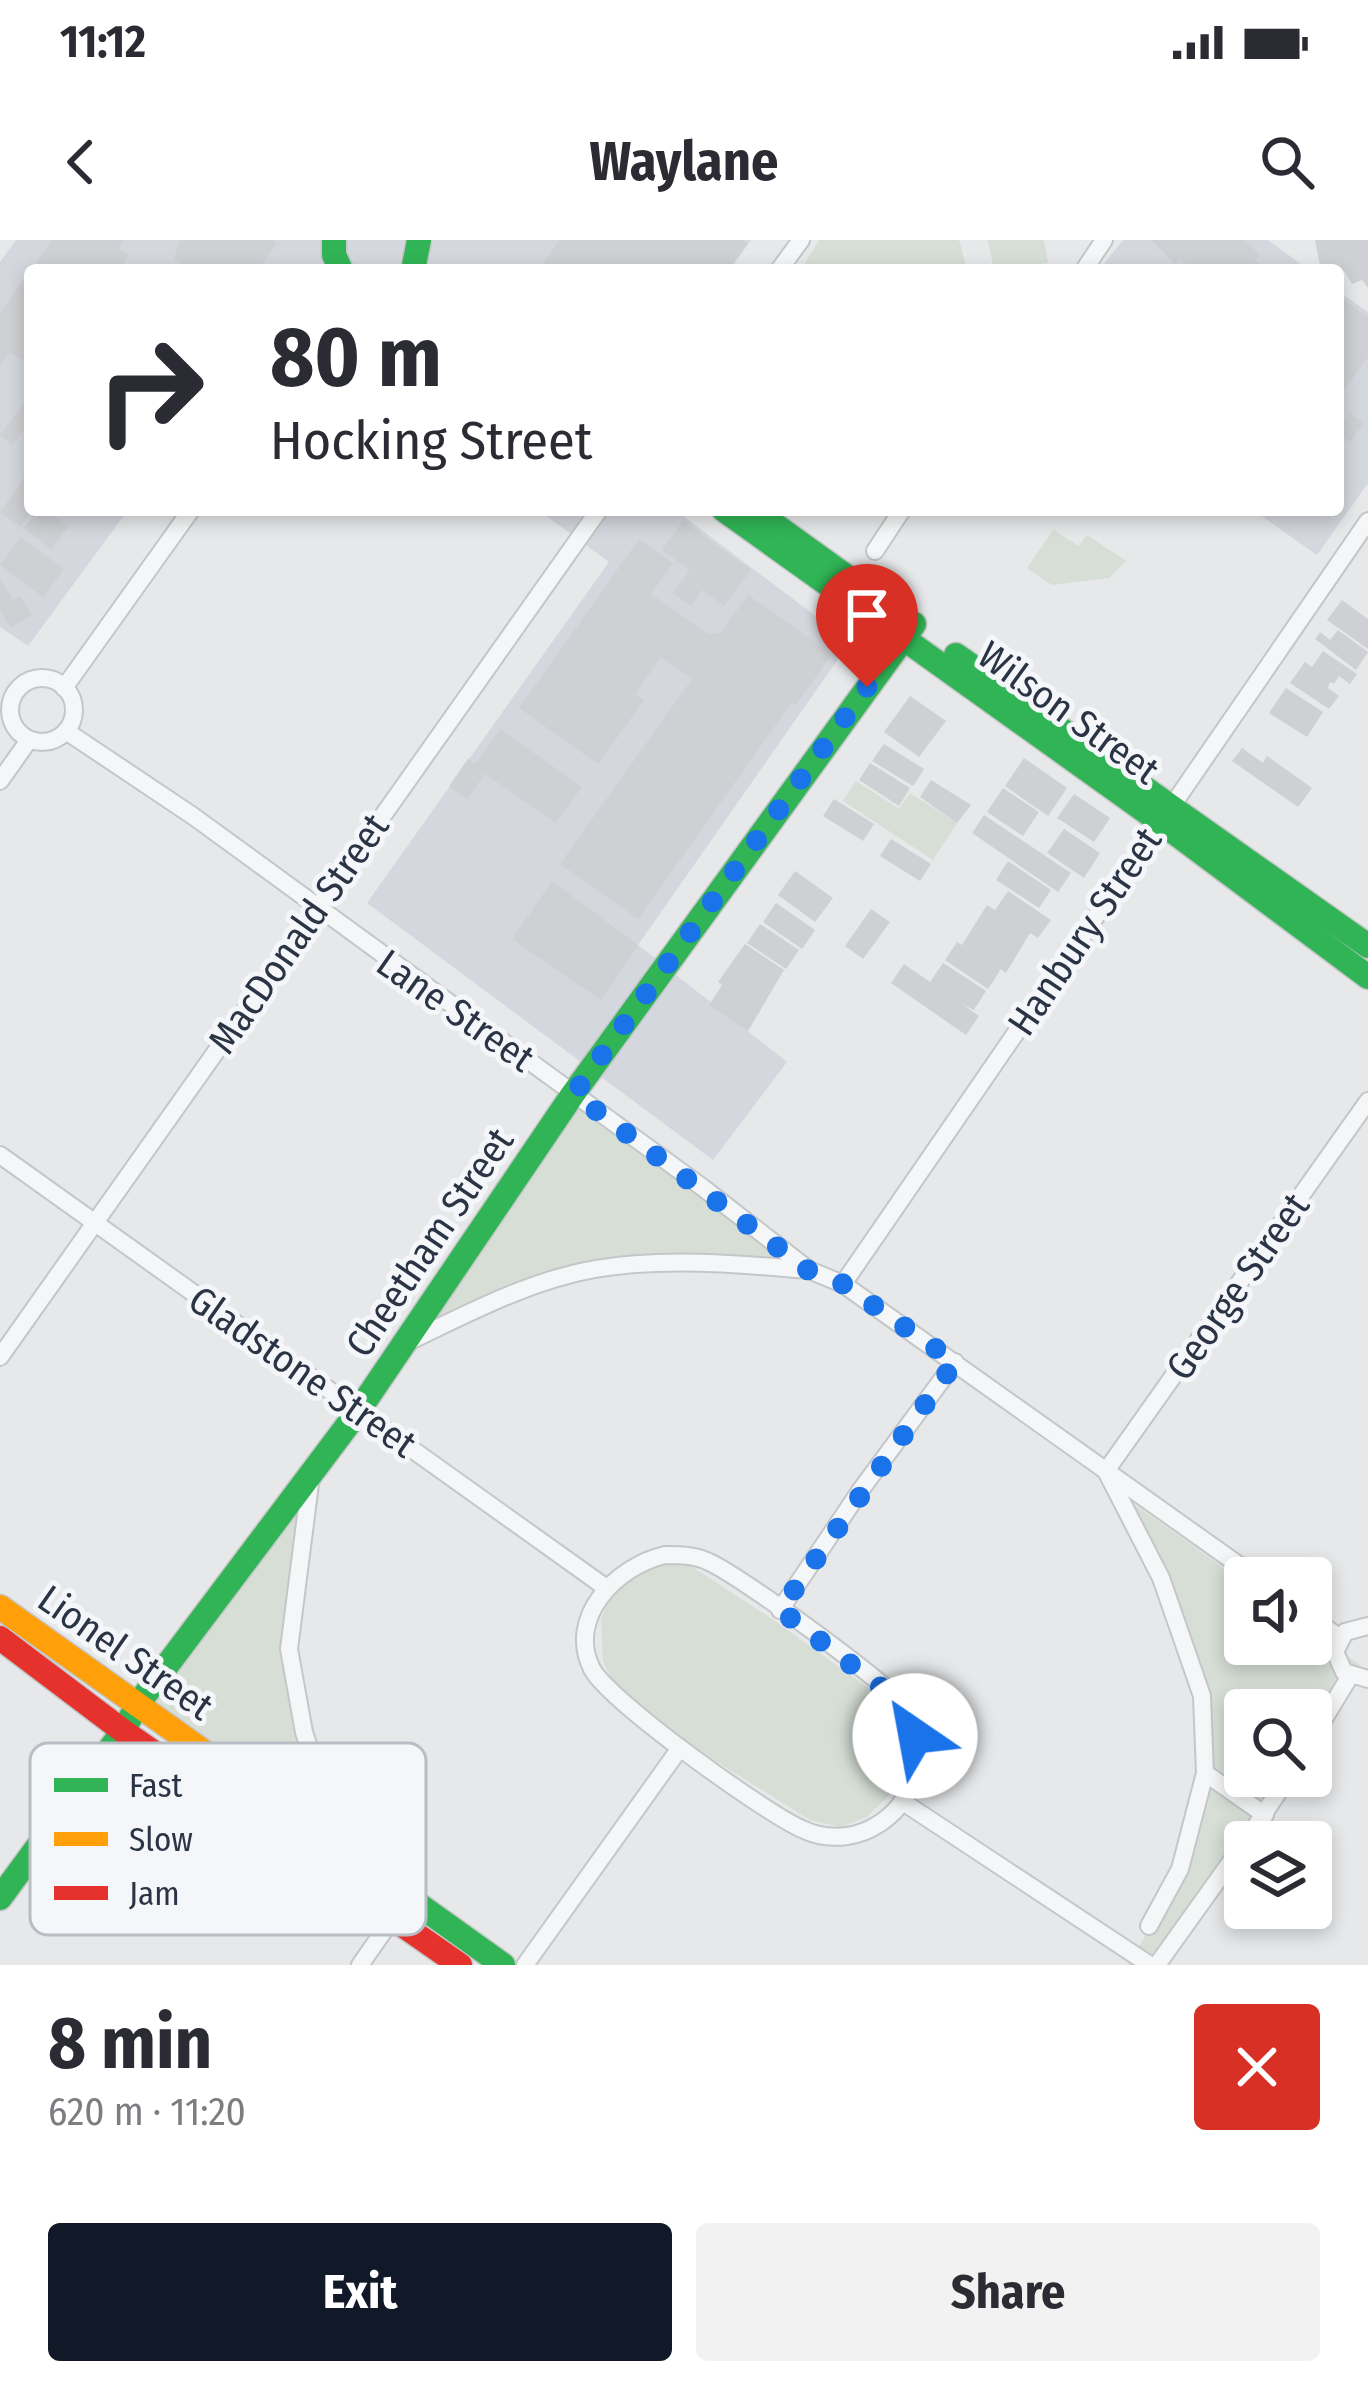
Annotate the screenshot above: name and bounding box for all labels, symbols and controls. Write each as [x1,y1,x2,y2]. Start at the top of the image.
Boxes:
text: 11:12 [60,15,146,69]
icon: back [48,129,114,195]
icon: search [1254,129,1320,195]
text: Waylane [590,130,778,194]
text: 80 m [270,307,442,408]
icon: right [72,312,228,468]
text: Hocking Street [270,409,592,473]
pin [816,564,918,687]
icon: arrive [834,582,900,648]
street label: Wilson Street [969,632,1168,794]
street label: MacDonald Street [199,805,399,1062]
street label: Hanbury Street [999,819,1171,1044]
street label: Lane Street [368,940,543,1082]
street label: Cheetham Street [336,1119,523,1366]
street label: George Street [1157,1184,1319,1389]
street label: Gladstone Street [180,1276,425,1467]
map controls [1224,1557,1332,1929]
button: sound [1224,1557,1332,1665]
street label: Lionel Street [29,1576,222,1730]
position arrow [852,1673,978,1799]
button: search [1224,1689,1332,1797]
legend [30,1743,426,1935]
text: Fast [129,1766,183,1806]
text: Slow [129,1820,193,1860]
button: layers [1224,1821,1332,1929]
text: Jam [129,1874,180,1914]
text: 8 min [48,2001,212,2087]
button: close [1194,2004,1320,2130]
text: 620 m · 11:20 [48,2089,246,2135]
button: Exit [48,2223,672,2361]
button: Share [696,2223,1320,2361]

